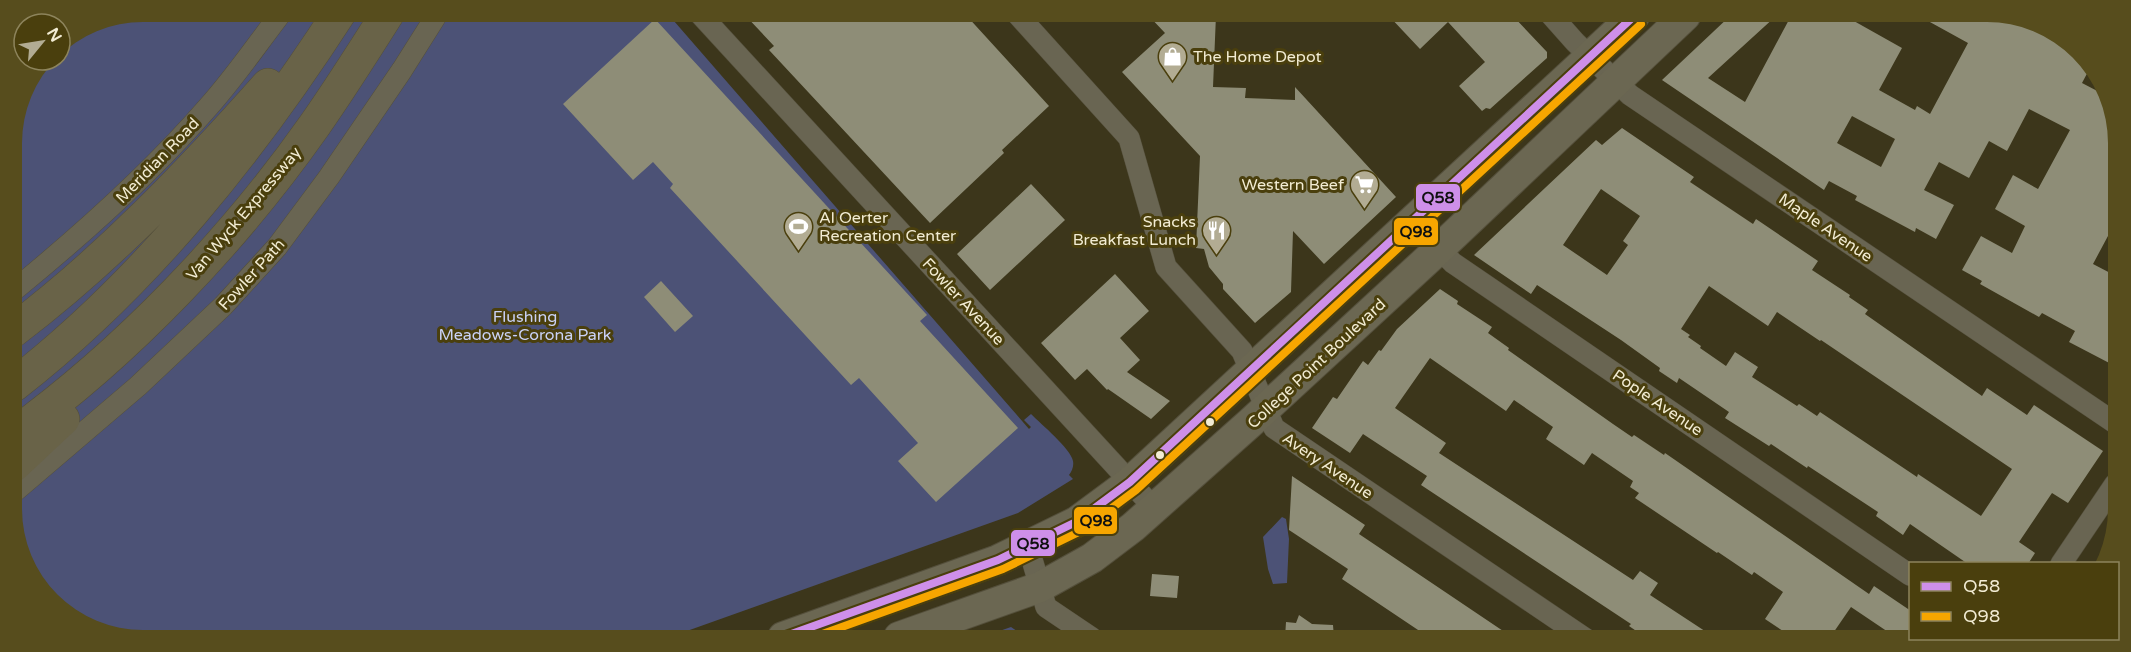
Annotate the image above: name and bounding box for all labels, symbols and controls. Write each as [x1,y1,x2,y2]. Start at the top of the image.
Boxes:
north arrow [12,12,72,72]
text: N [42,24,66,46]
shop icon: The Home Depot [1156,40,1188,82]
place label: The Home Depot [1193,47,1322,67]
street label: Meridian Road [112,114,204,208]
street label: Van Wyck Expressway [182,142,306,285]
supermarket icon: Western Beef [1349,168,1381,210]
place label: Western Beef [1242,175,1345,195]
line badge: Q58 [1415,183,1461,212]
text: Q58 [1421,188,1455,208]
street label: Maple Avenue [1775,189,1876,267]
place label: Al Oerter Recreation Center [819,208,957,246]
sports icon: Al Oerter Recreation Center [782,210,814,252]
place label: Snacks Breakfast Lunch [1073,212,1196,250]
restaurant icon: Snacks Breakfast Lunch [1201,214,1233,256]
line badge: Q98 [1393,217,1439,246]
text: Q98 [1399,222,1433,242]
street label: Fowler Path [214,235,289,315]
street label: Fowler Avenue [918,254,1009,349]
street label: College Point Boulevard [1243,294,1390,433]
park label: Flushing Meadows-Corona Park [438,307,612,345]
street label: Pople Avenue [1608,365,1706,440]
unlabelled marker [1204,416,1216,428]
street label: Avery Avenue [1278,428,1377,503]
unlabelled marker [1154,449,1166,461]
line badge: Q98 [1073,506,1118,535]
text: Q98 [1079,511,1113,531]
line badge: Q58 [1010,529,1056,557]
text: Q58 [1016,534,1050,554]
legend [1909,562,2119,640]
text: Q58 [1963,575,2000,597]
text: Q98 [1963,605,2000,627]

